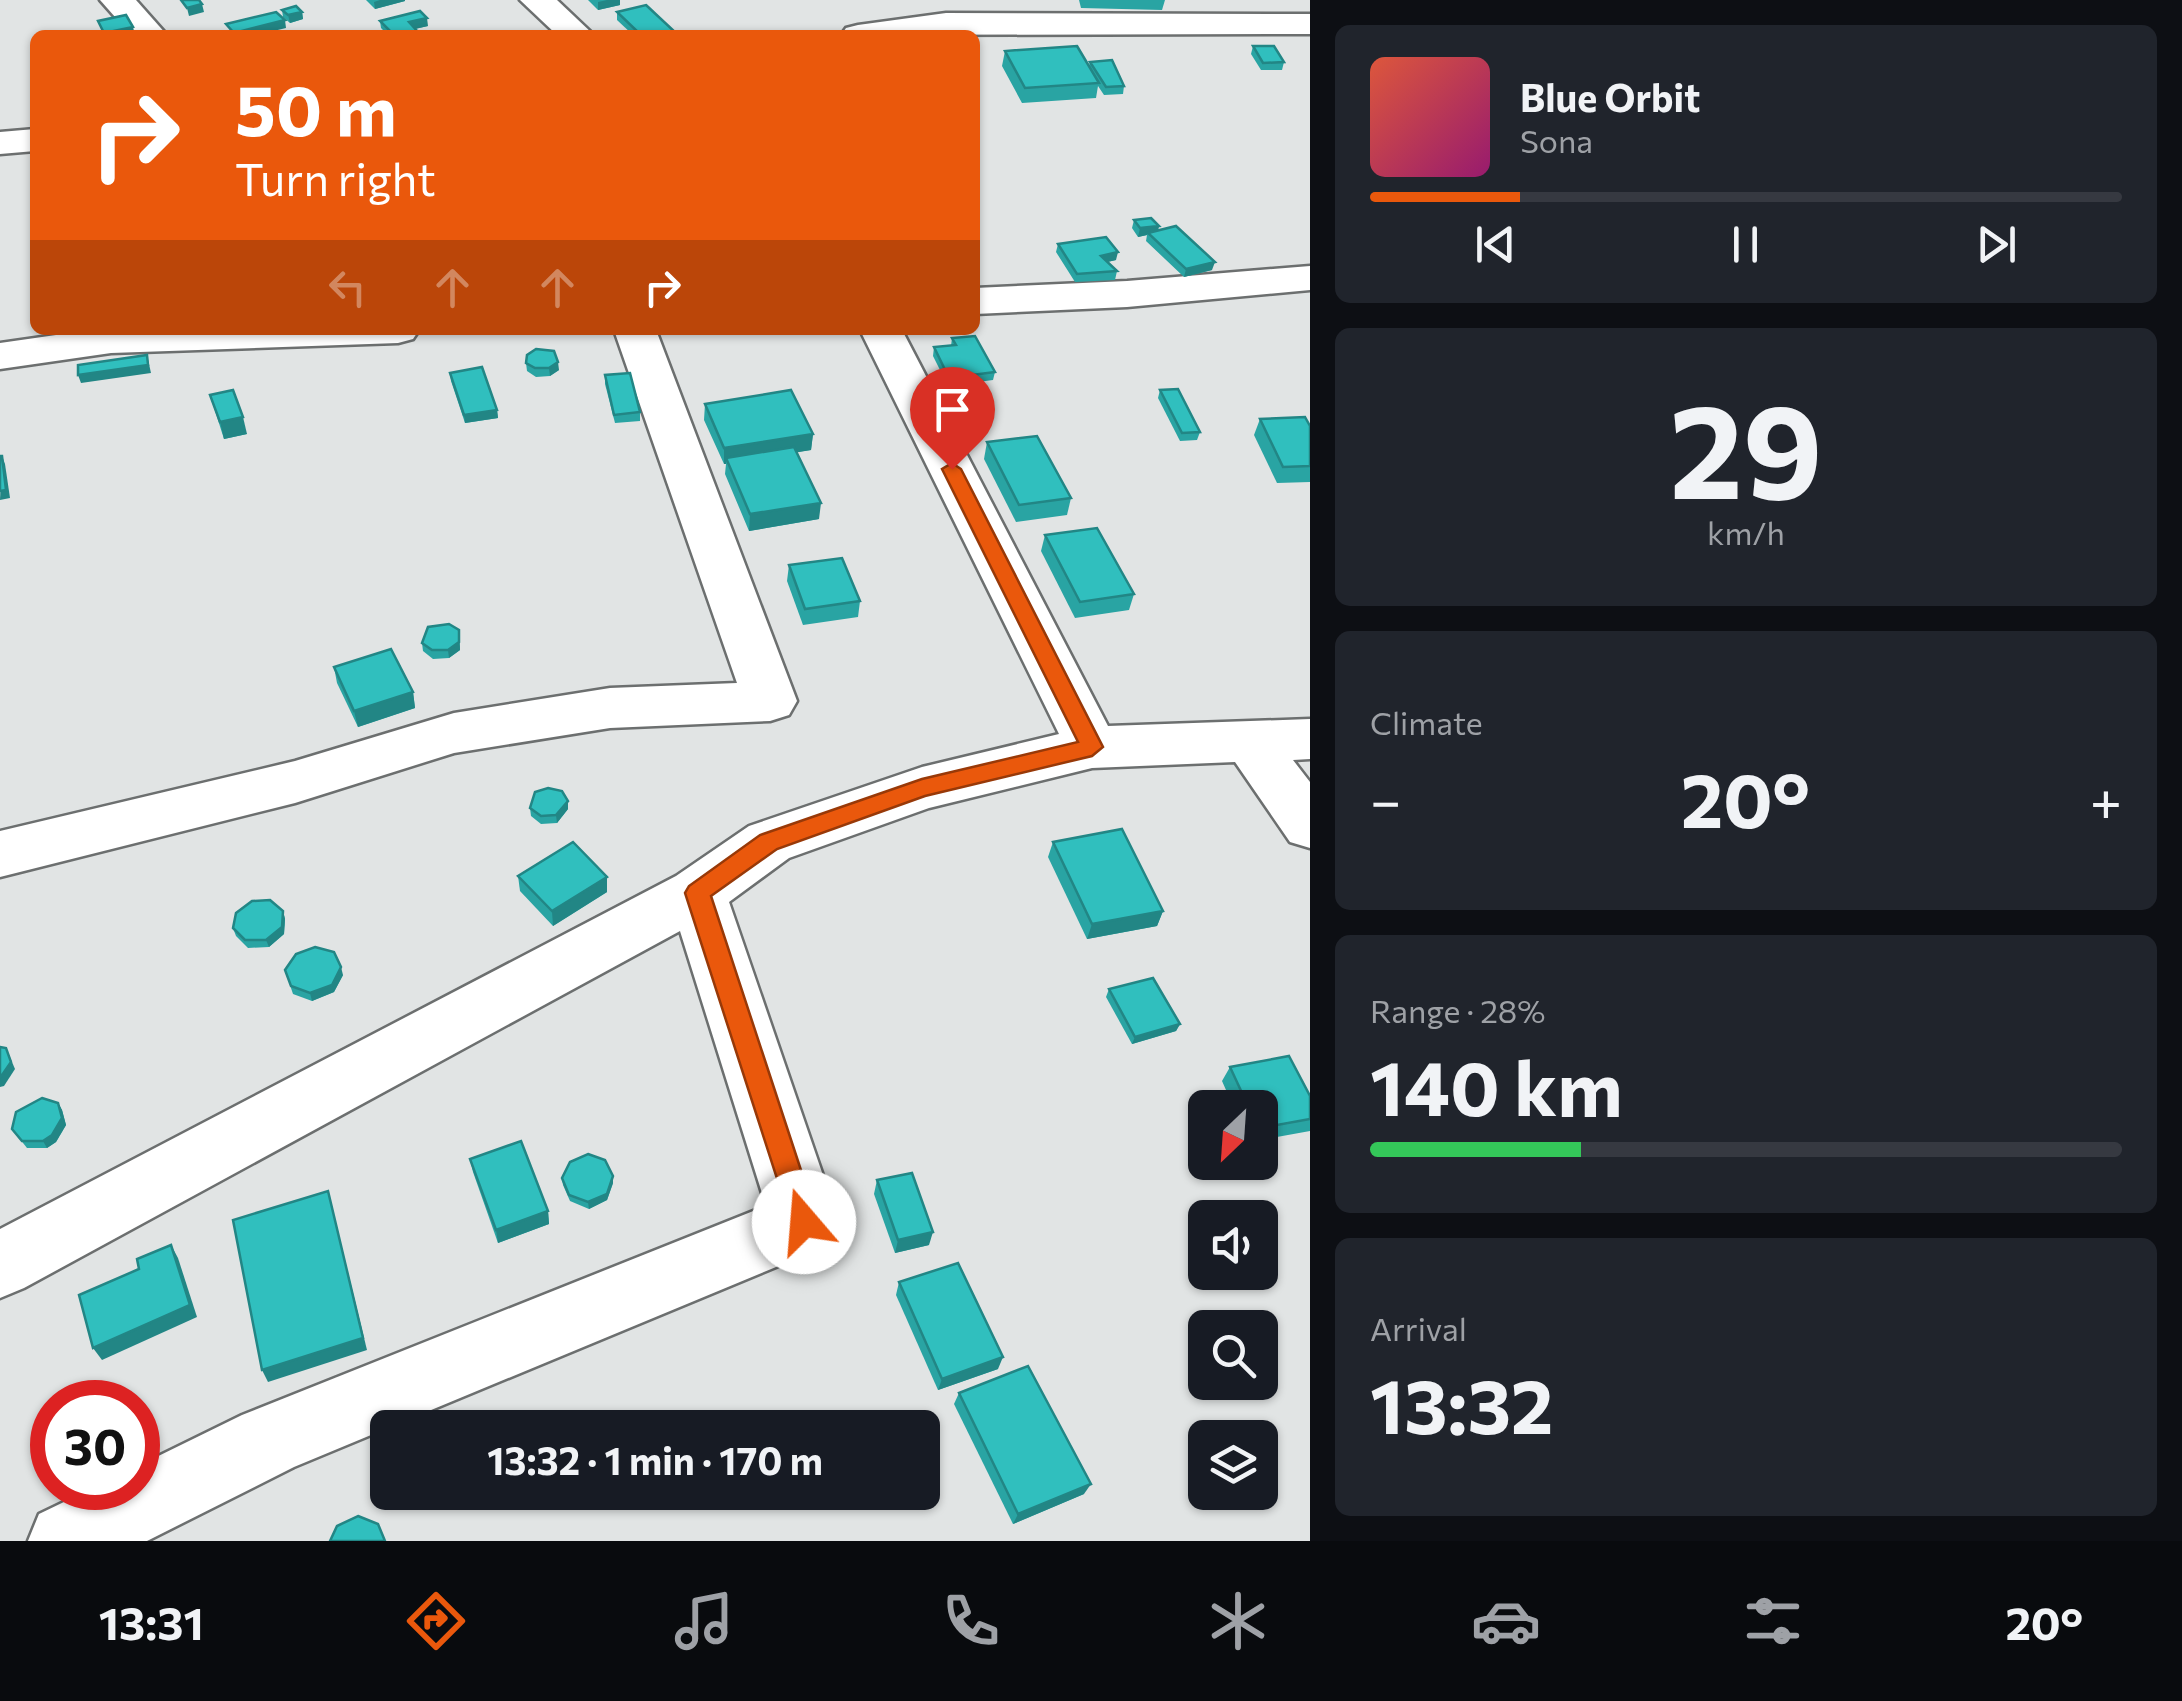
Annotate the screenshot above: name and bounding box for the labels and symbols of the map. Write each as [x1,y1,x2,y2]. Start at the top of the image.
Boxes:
pin [910,367,995,470]
north arrow [1188,1090,1278,1180]
position arrow [752,1170,856,1274]
speed limit sign: 30 [30,1380,160,1510]

